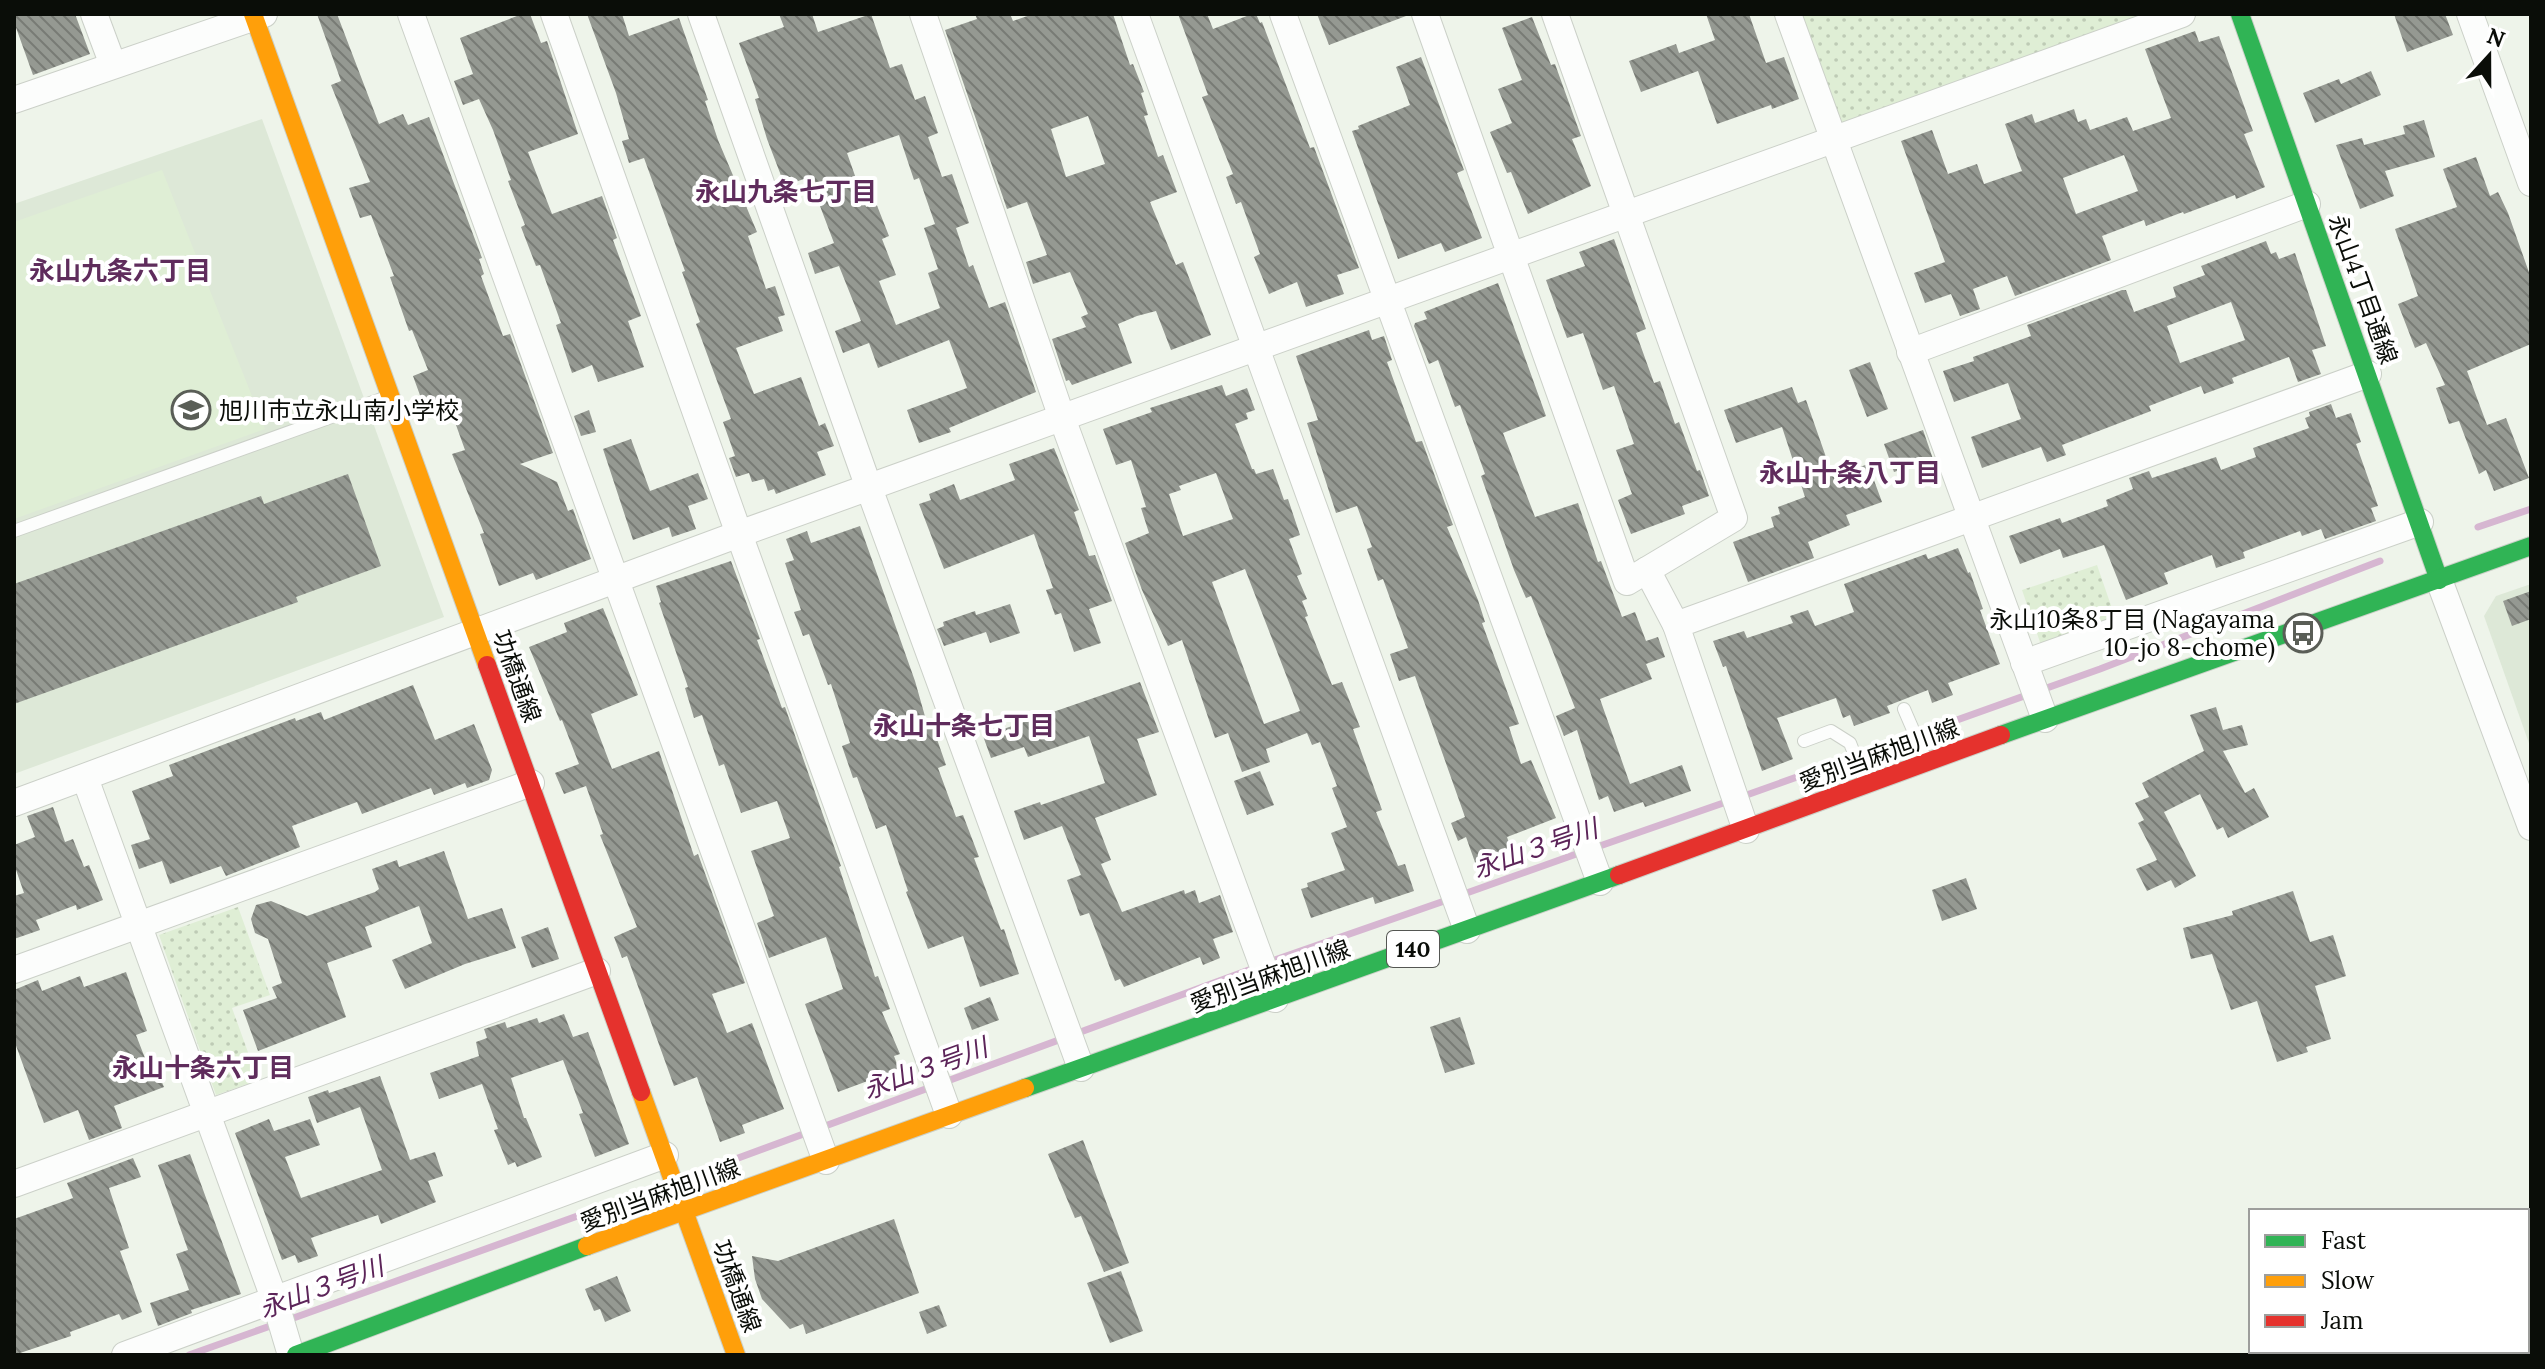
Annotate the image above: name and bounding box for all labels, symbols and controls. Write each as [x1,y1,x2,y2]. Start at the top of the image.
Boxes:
north arrow [2449,16,2529,96]
text: N [2483,21,2509,53]
district label: 永山九条七丁目 [695,175,877,208]
street label: 永山4丁目通線 [2322,210,2404,368]
district label: 永山九条六丁目 [29,254,211,287]
school or university icon: 旭川市立永山南小学校 [170,389,212,431]
place label: 旭川市立永山南小学校 [219,395,459,426]
district label: 永山十条八丁目 [1759,456,1941,489]
place label: 永山10条8丁目 (Nagayama 10-jo 8-chome) [1989,604,2275,663]
bus stop icon: 永山10条8丁目 (Nagayama 10-jo 8-chome) [2282,612,2324,654]
street label: 功橋通線 [486,626,548,726]
district label: 永山十条七丁目 [873,709,1055,742]
street label: 愛別当麻旭川線 [1795,712,1963,798]
water label: 永山３号川 [1468,810,1605,885]
road number: 140 [1387,931,1439,967]
street label: 愛別当麻旭川線 [1186,933,1354,1019]
water label: 永山３号川 [858,1029,995,1106]
district label: 永山十条六丁目 [112,1051,294,1084]
street label: 愛別当麻旭川線 [576,1152,744,1238]
legend [2249,1209,2529,1353]
text: Fast [2321,1225,2367,1256]
street label: 功橋通線 [706,1236,768,1336]
water label: 永山３号川 [254,1248,391,1325]
text: Slow [2321,1265,2375,1296]
text: Jam [2320,1305,2363,1336]

